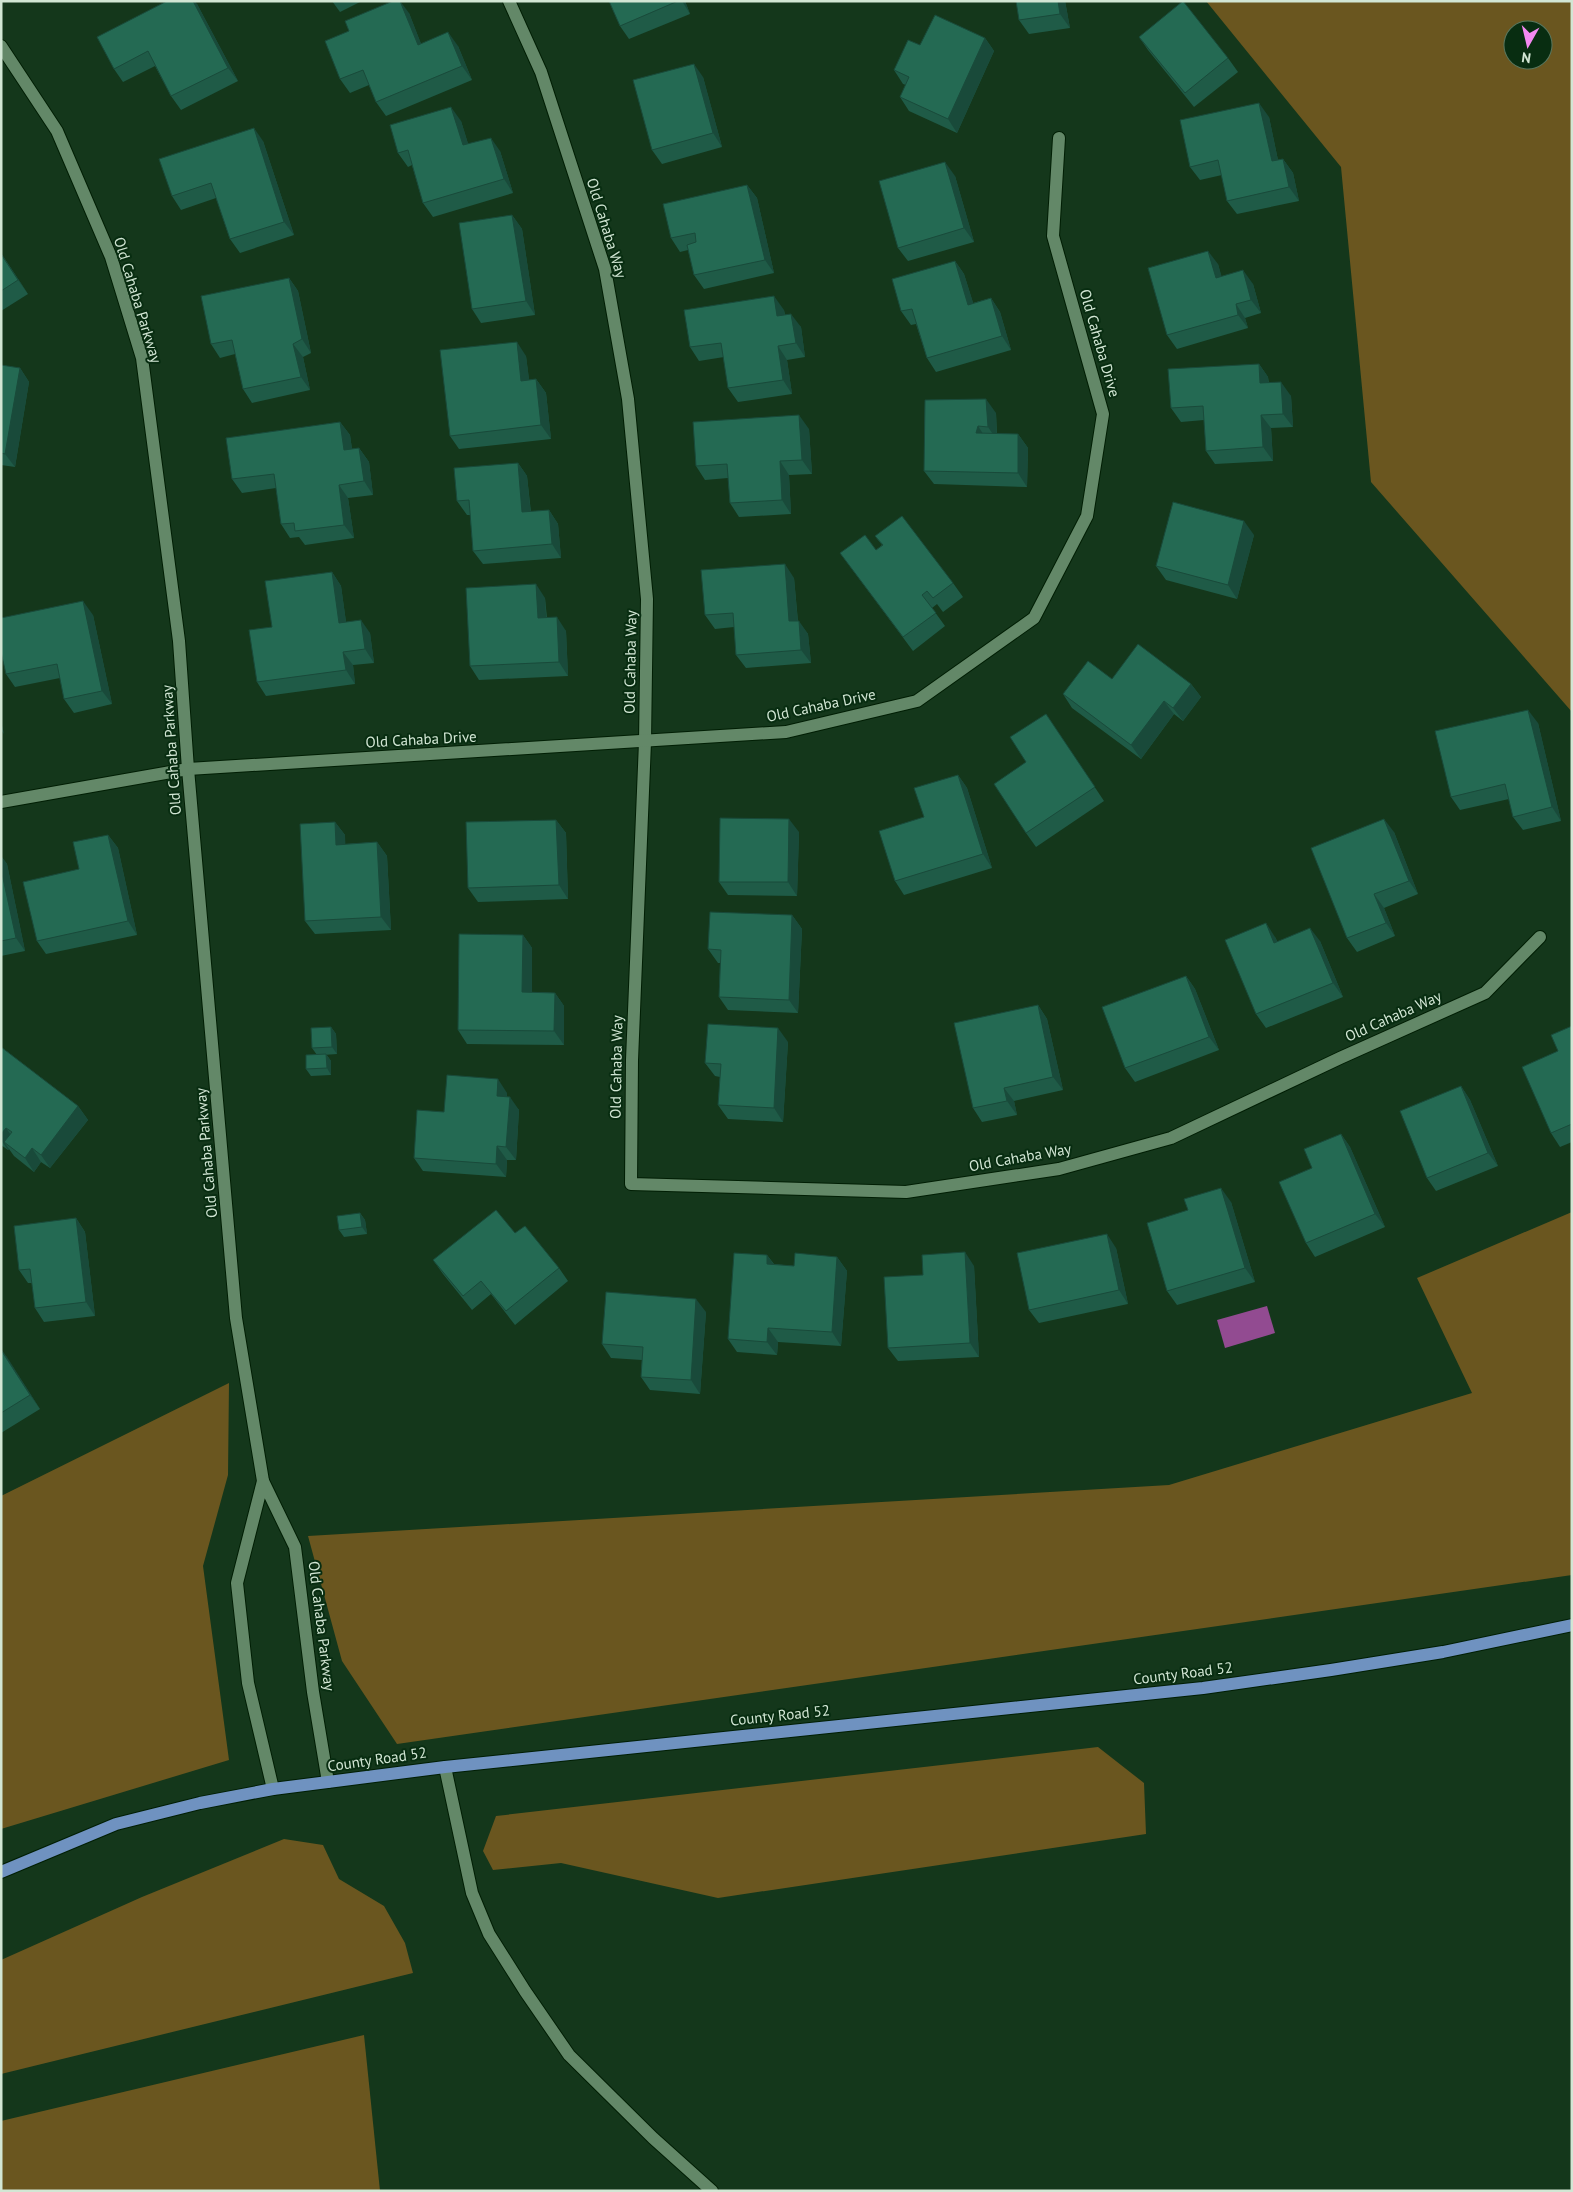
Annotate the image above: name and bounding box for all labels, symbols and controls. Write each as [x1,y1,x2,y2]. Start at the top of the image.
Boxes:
north arrow [1503,20,1553,70]
text: N [1520,48,1532,67]
street label: Old Cahaba Way [583,176,631,280]
street label: Old Cahaba Parkway [110,235,166,365]
street label: Old Cahaba Drive [1076,287,1124,399]
street label: Old Cahaba Way [620,610,640,714]
street label: Old Cahaba Parkway [157,684,185,816]
street label: Old Cahaba Drive [765,684,877,726]
street label: Old Cahaba Drive [365,727,477,751]
street label: Old Cahaba Way [1342,986,1444,1046]
street label: Old Cahaba Way [606,1015,626,1119]
street label: Old Cahaba Parkway [191,1087,221,1219]
street label: Old Cahaba Way [967,1139,1073,1175]
street label: Old Cahaba Parkway [305,1560,339,1692]
street label: County Road 52 [1132,1657,1234,1689]
street label: County Road 52 [729,1700,831,1730]
street label: County Road 52 [326,1743,428,1775]

